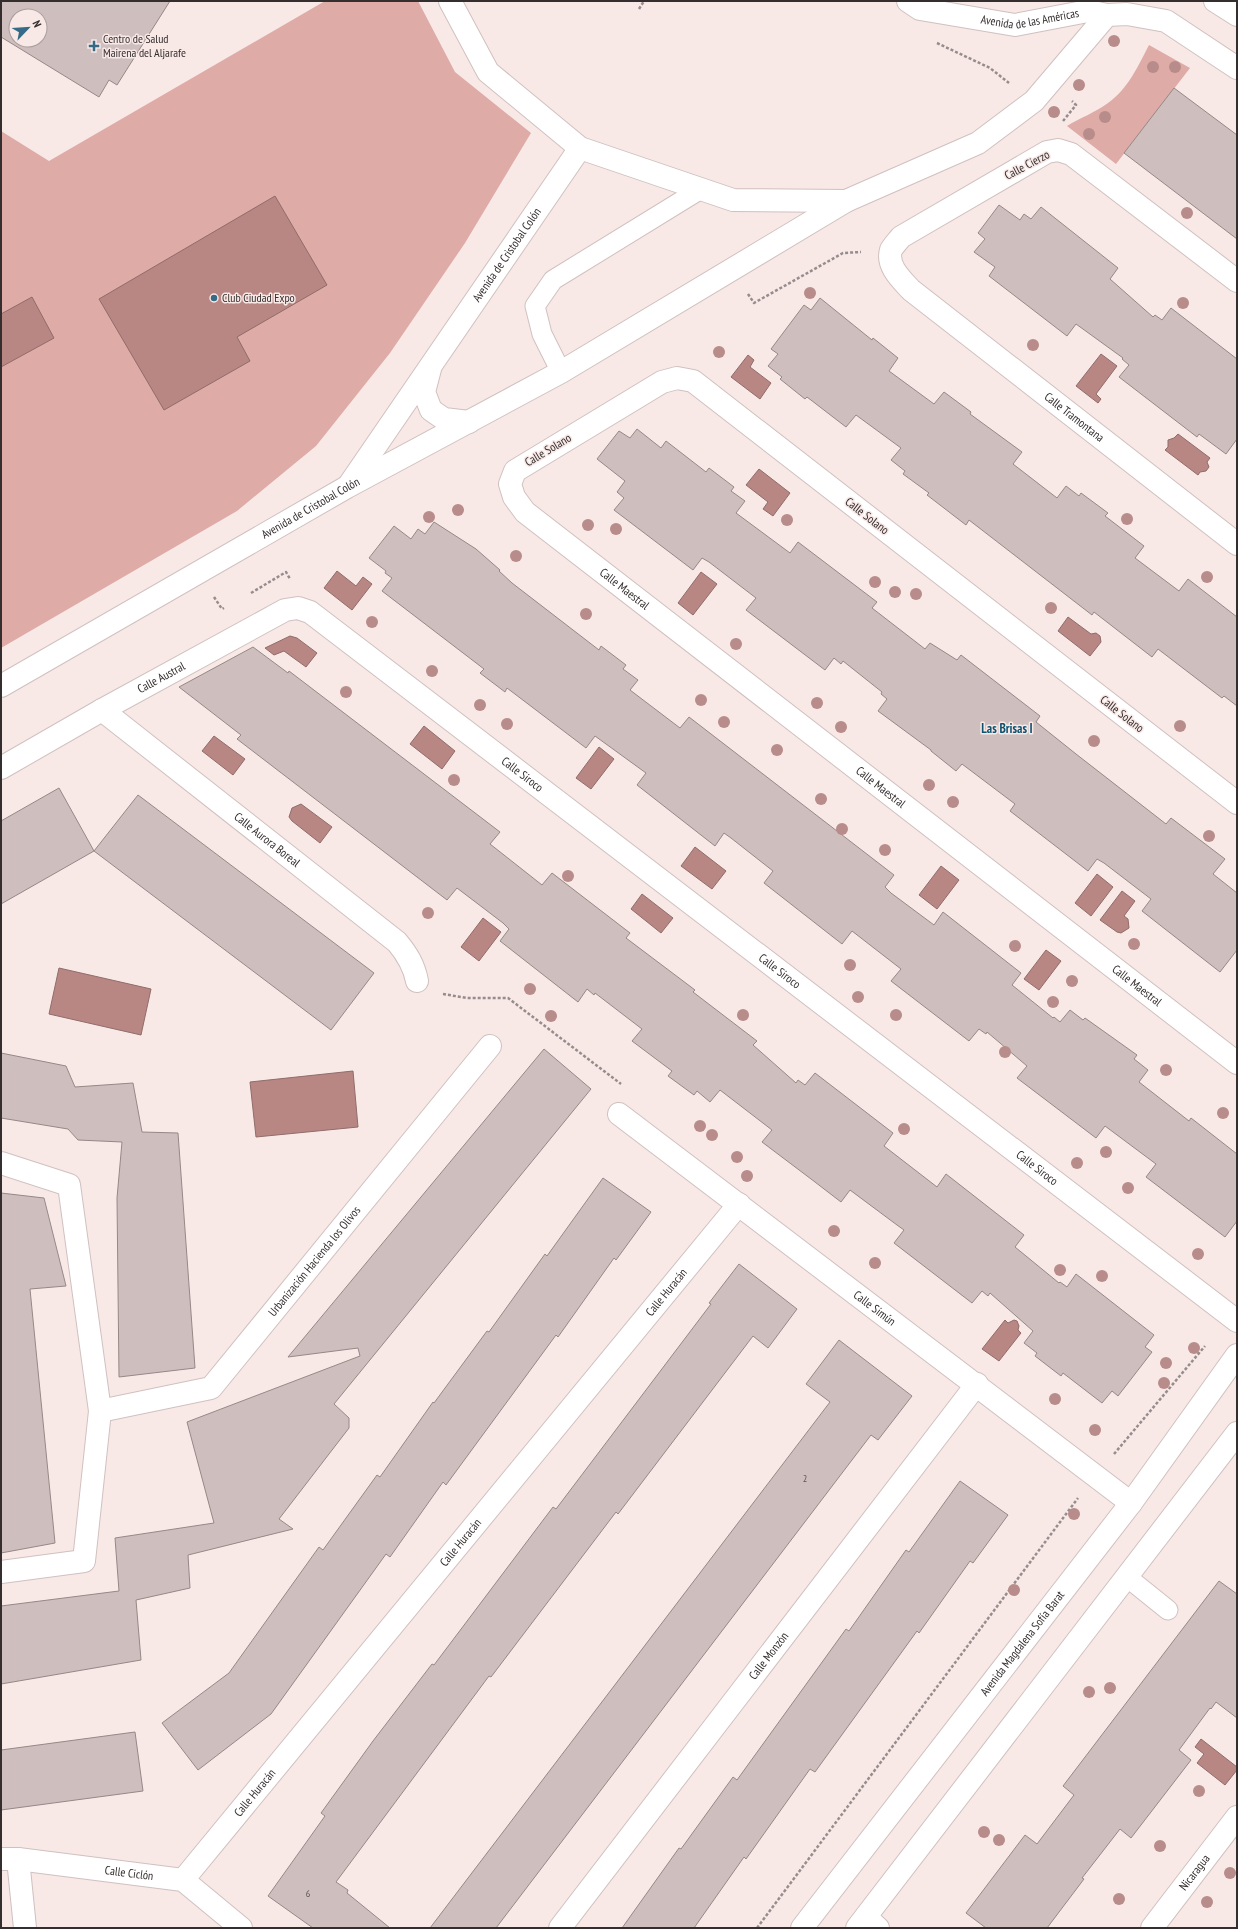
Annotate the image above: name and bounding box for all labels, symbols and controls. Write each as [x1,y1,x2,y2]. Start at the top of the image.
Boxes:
street label: Avenida de las Américas [980,5,1080,32]
north arrow [8,8,48,48]
text: N [29,18,45,29]
place label: Centro de Salud Mairena del Aljarafe [103,31,186,60]
marker: Centro de Salud Mairena del Aljarafe [88,40,100,52]
street label: Calle Cierzo [1002,146,1052,183]
street label: Avenida de Cristobal Colón [469,205,544,305]
place label: Club Ciudad Expo [222,290,295,305]
marker: Club Ciudad Expo [209,293,219,303]
street label: Calle Tramontana [1042,389,1108,445]
street label: Calle Solano [522,430,574,469]
street label: Avenida de Cristobal Colón [258,474,362,542]
street label: Calle Solano [842,494,892,537]
street label: Calle Maestral [597,565,653,613]
street label: Calle Austral [135,658,188,696]
street label: Calle Solano [1097,692,1147,735]
district label: Las Brisas I [981,720,1033,737]
street label: Calle Siroco [499,753,546,795]
street label: Calle Maestral [853,763,909,811]
street label: Calle Aurora Boreal [231,809,304,870]
street label: Calle Siroco [756,950,804,992]
street label: Calle Maestral [1109,961,1165,1009]
street label: Calle Siroco [1013,1147,1061,1188]
street label: Urbanización Hacienda los Olivos [265,1203,363,1319]
street label: Calle Huracán [642,1265,690,1319]
street label: Calle Simún [851,1287,899,1329]
house number: 2 [803,1472,807,1485]
street label: Calle Huracán [436,1515,484,1569]
street label: Avenida Magdalena Sofía Barat [977,1587,1068,1698]
street label: Calle Monzón [745,1629,791,1682]
street label: Calle Huracán [230,1765,278,1819]
street label: Nicaragua [1176,1851,1213,1893]
street label: Calle Ciclón [104,1862,154,1883]
house number: 6 [306,1887,311,1900]

